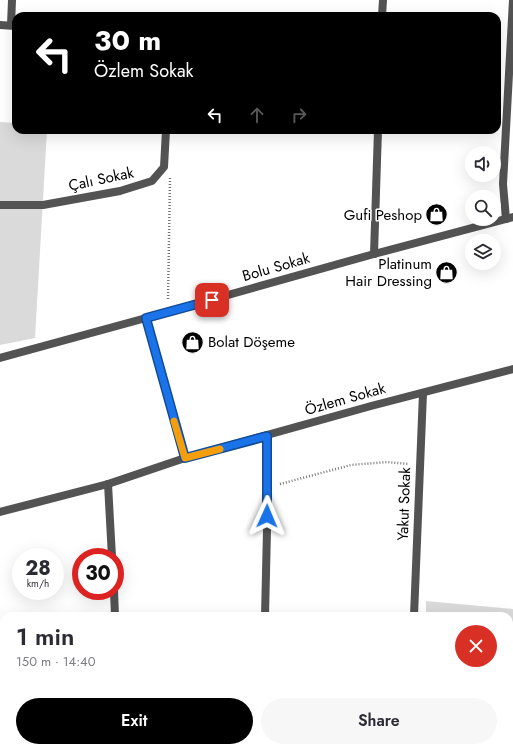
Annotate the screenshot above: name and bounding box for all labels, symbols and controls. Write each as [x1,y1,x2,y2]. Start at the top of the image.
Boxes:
text: 30 m [94,20,161,61]
icon: left [28,28,80,80]
text: Özlem Sokak [94,58,194,84]
icon: left [204,104,226,126]
icon: ahead [246,104,268,126]
icon: right [288,104,310,126]
map controls [465,146,501,270]
button: sound [465,146,501,182]
street label: Çalı Sokak [66,161,136,197]
button: search [465,190,501,226]
shop icon: Gufi Peshop [424,202,450,228]
place label: Gufi Peshop [344,204,422,226]
button: layers [465,234,501,270]
street label: Bolu Sokak [240,247,313,287]
place label: Platinum Hair Dressing [345,253,432,292]
shop icon: Platinum Hair Dressing [434,260,460,286]
pin [195,283,229,317]
icon: arrive [201,289,223,311]
shop icon: Bolat Döşeme [180,329,206,355]
place label: Bolat Döşeme [208,331,295,353]
street label: Özlem Sokak [302,377,388,421]
street label: Yakut Sokak [392,467,416,541]
position arrow [246,495,288,537]
speed limit sign: 30 [72,548,124,600]
text: 28 [25,554,51,583]
text: km/h [27,576,49,591]
text: 1 min [16,619,74,654]
button: close [455,625,497,667]
text: 150 m · 14:40 [16,652,95,671]
button: Exit [16,698,253,744]
button: Share [261,698,497,744]

